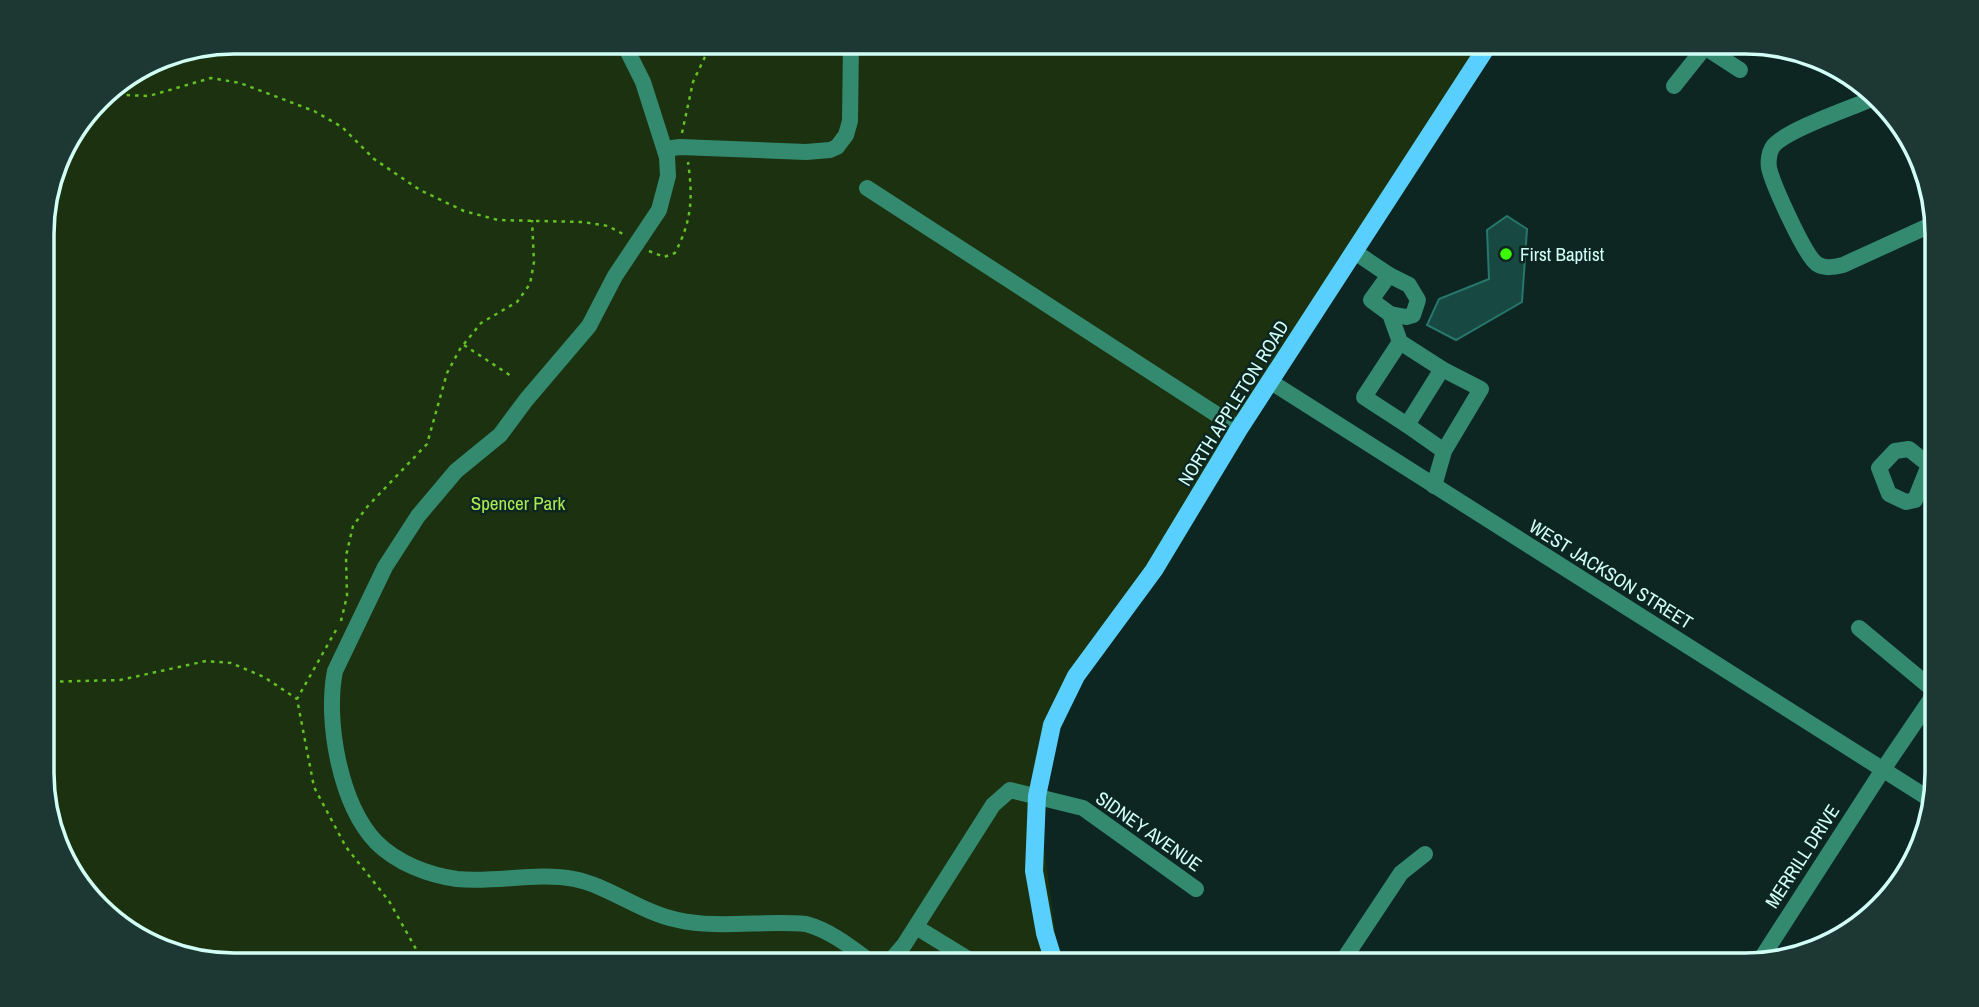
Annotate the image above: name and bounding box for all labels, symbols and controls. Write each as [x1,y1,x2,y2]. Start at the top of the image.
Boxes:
place label: First Baptist [1520,241,1605,267]
marker: First Baptist [1498,246,1514,262]
street label: NORTH APPLETON ROAD [1171,315,1295,491]
park label: Spencer Park [471,490,565,516]
street label: WEST JACKSON STREET [1524,513,1698,635]
street label: SIDNEY AVENUE [1091,785,1207,877]
street label: MERRILL DRIVE [1759,799,1845,913]

